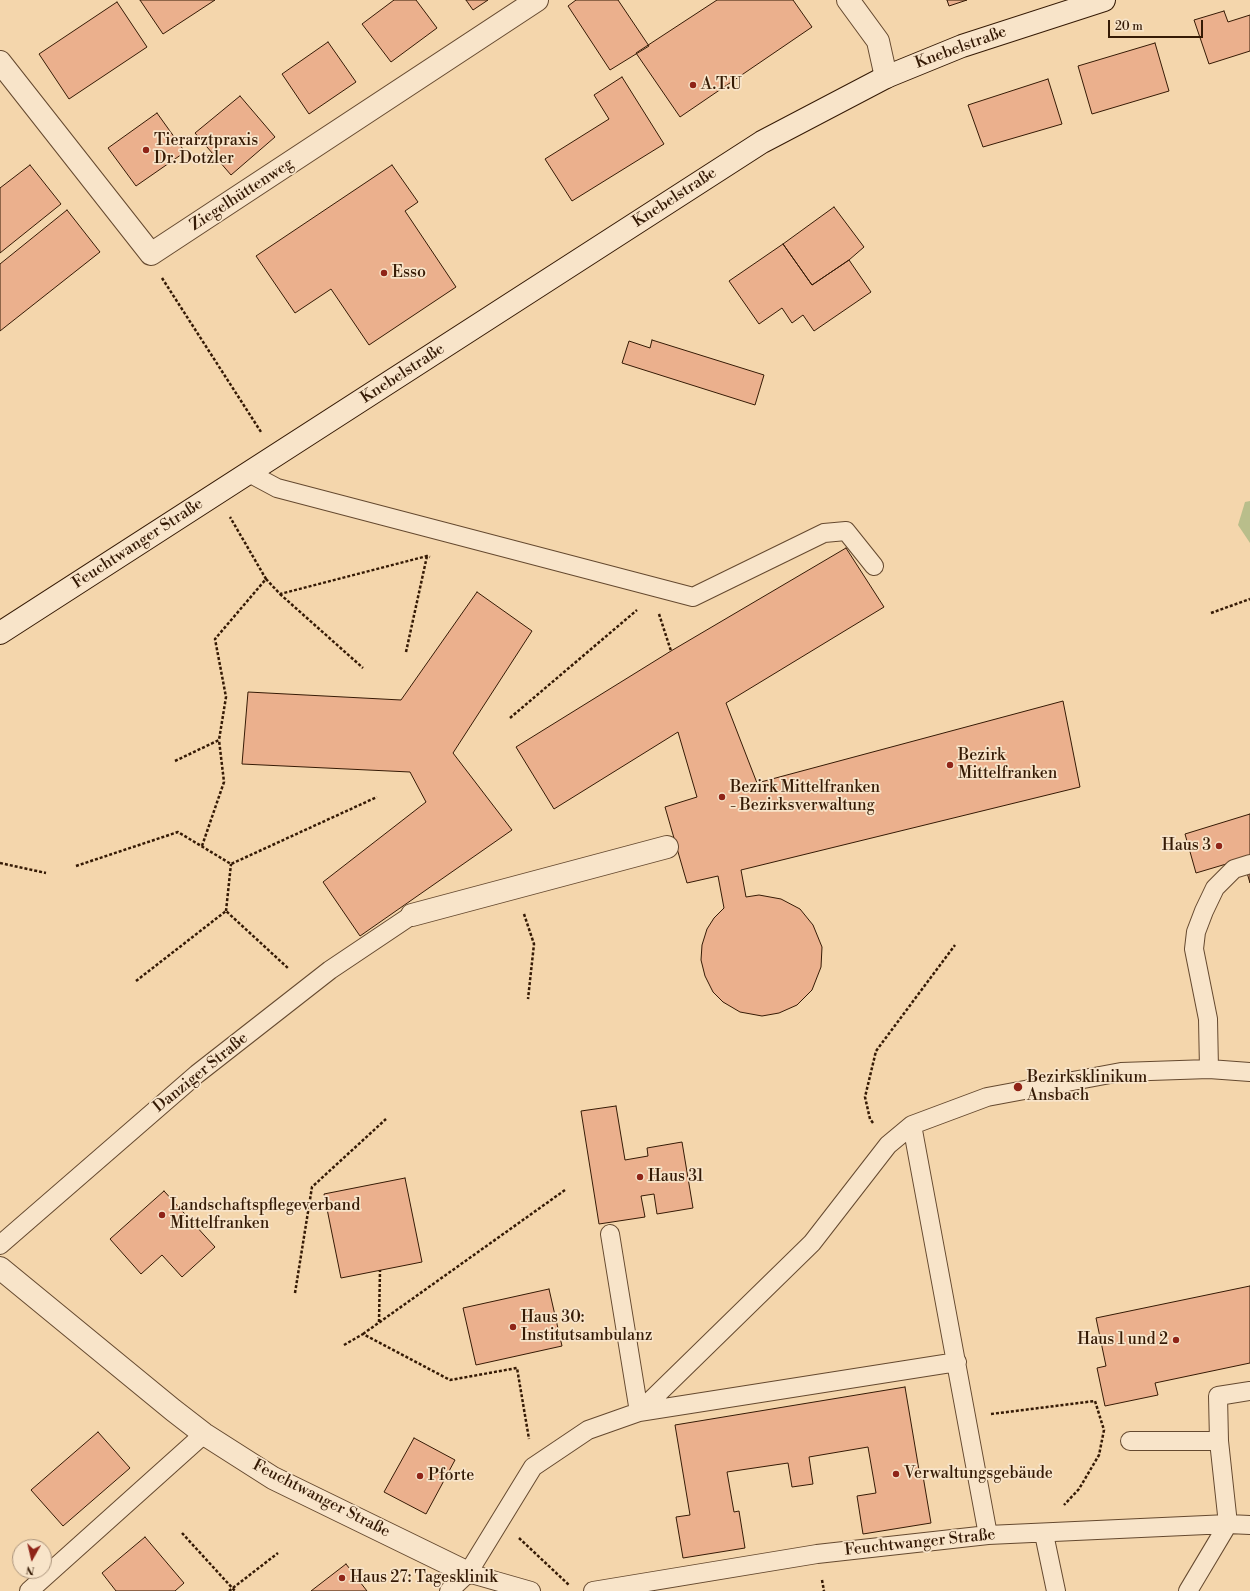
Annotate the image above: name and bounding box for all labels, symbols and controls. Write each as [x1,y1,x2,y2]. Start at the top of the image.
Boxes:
scale bar [1110,12,1205,38]
text: 20 m [1115,19,1143,34]
street label: Knebelstraße [913,23,1009,73]
place label: A.T.U [701,75,742,95]
marker: A.T.U [688,80,698,90]
place label: Tierarztpraxis Dr. Dotzler [154,131,258,169]
marker: Tierarztpraxis Dr. Dotzler [141,145,151,155]
street label: Ziegelhüttenweg [187,154,297,236]
street label: Knebelstraße [630,164,720,232]
place label: Esso [392,263,426,283]
marker: Esso [379,268,389,278]
street label: Knebelstraße [358,340,448,408]
street label: Feuchtwanger Straße [69,495,207,593]
place label: Bezirk Mittelfranken [958,746,1057,784]
marker: Bezirk Mittelfranken [945,760,955,770]
place label: Bezirk Mittelfranken - Bezirksverwaltung [730,778,880,816]
marker: Bezirk Mittelfranken - Bezirksverwaltung [717,792,727,802]
place label: Haus 3 [1162,836,1211,856]
marker: Haus 3 [1214,841,1224,851]
street label: Danziger Straße [150,1029,252,1117]
place label: Bezirksklinikum Ansbach [1027,1068,1147,1106]
marker: Bezirksklinikum Ansbach [1012,1081,1024,1093]
place label: Haus 31 [648,1167,704,1187]
marker: Haus 31 [635,1172,645,1182]
place label: Landschaftspflegeverband Mittelfranken [170,1196,360,1234]
marker: Landschaftspflegeverband Mittelfranken [157,1210,167,1220]
place label: Haus 30: Institutsambulanz [521,1308,652,1346]
marker: Haus 30: Institutsambulanz [508,1322,518,1332]
place label: Haus 1 und 2 [1077,1330,1168,1350]
marker: Haus 1 und 2 [1171,1335,1181,1345]
street label: Feuchtwanger Straße [249,1456,393,1542]
place label: Verwaltungsgebäude [904,1464,1053,1484]
place label: Pforte [428,1466,474,1486]
marker: Verwaltungsgebäude [891,1469,901,1479]
marker: Pforte [415,1471,425,1481]
street label: Feuchtwanger Straße [844,1526,996,1560]
north arrow [12,1539,52,1579]
text: N [25,1562,36,1577]
place label: Haus 27: Tagesklinik [350,1568,498,1588]
marker: Haus 27: Tagesklinik [337,1573,347,1583]

